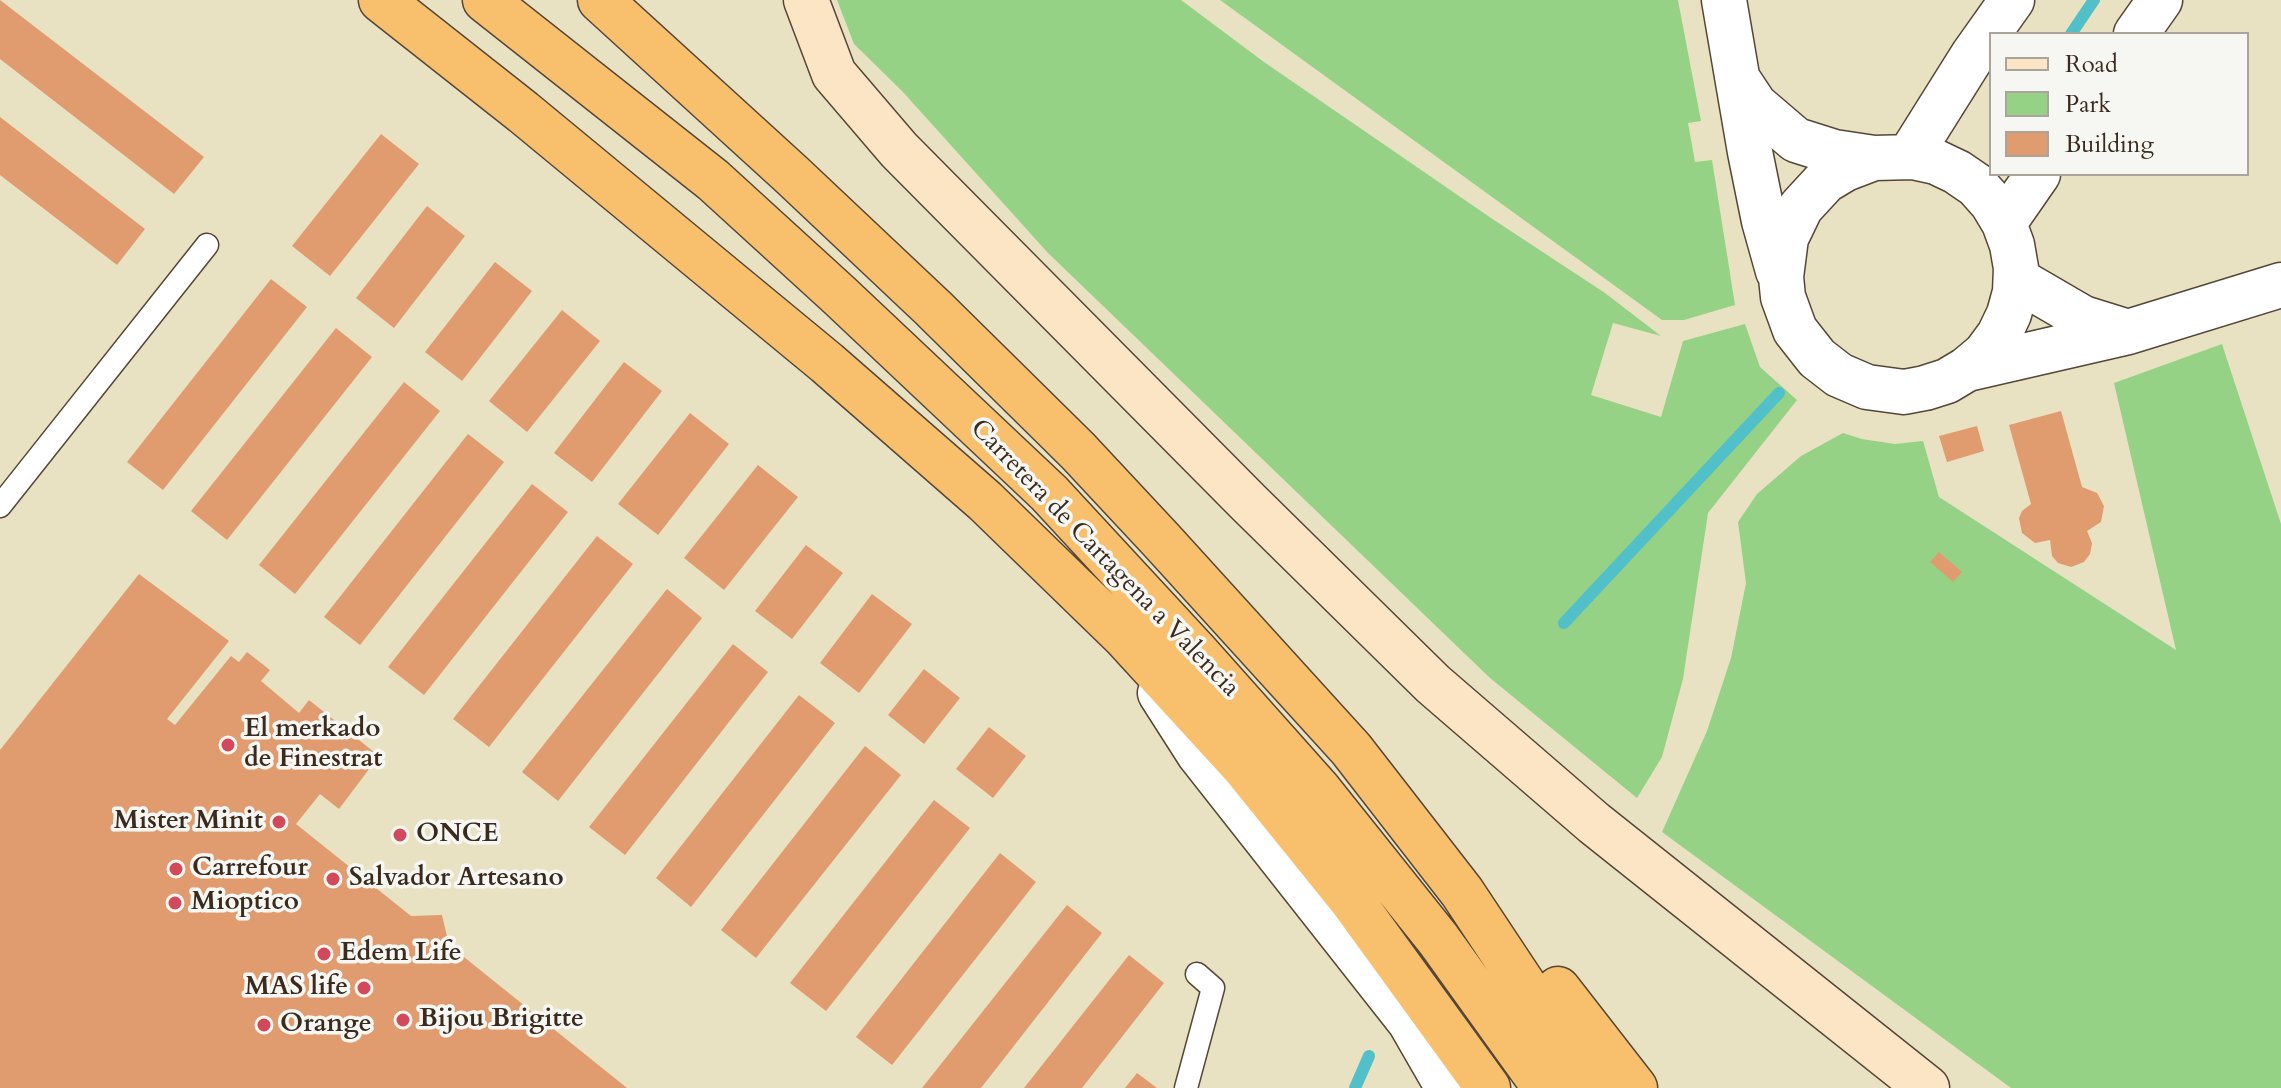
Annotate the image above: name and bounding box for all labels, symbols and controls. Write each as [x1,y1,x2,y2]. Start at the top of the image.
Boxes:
legend [1989,32,2249,176]
text: Road [2065,48,2118,81]
text: Park [2065,88,2111,121]
text: Building [2065,128,2154,161]
street label: Carretera de Cartagena a Valencia [963,414,1245,704]
place label: El merkado de Finestrat [244,714,383,776]
marker: El merkado de Finestrat [219,736,237,754]
place label: Mister Minit [114,806,263,838]
marker: Mister Minit [270,813,288,831]
place label: ONCE [416,819,499,851]
marker: ONCE [391,826,409,844]
place label: Carrefour [192,853,308,885]
marker: Carrefour [167,860,185,878]
place label: Salvador Artesano [349,863,564,895]
marker: Salvador Artesano [324,870,342,888]
place label: Mioptico [191,887,299,919]
marker: Mioptico [166,894,184,912]
place label: Edem Life [340,938,462,970]
marker: Edem Life [315,945,333,963]
place label: MAS life [245,972,348,1004]
marker: MAS life [355,979,373,997]
place label: Bijou Brigitte [419,1004,584,1036]
place label: Orange [280,1009,372,1041]
marker: Bijou Brigitte [394,1011,412,1029]
marker: Orange [255,1016,273,1034]

